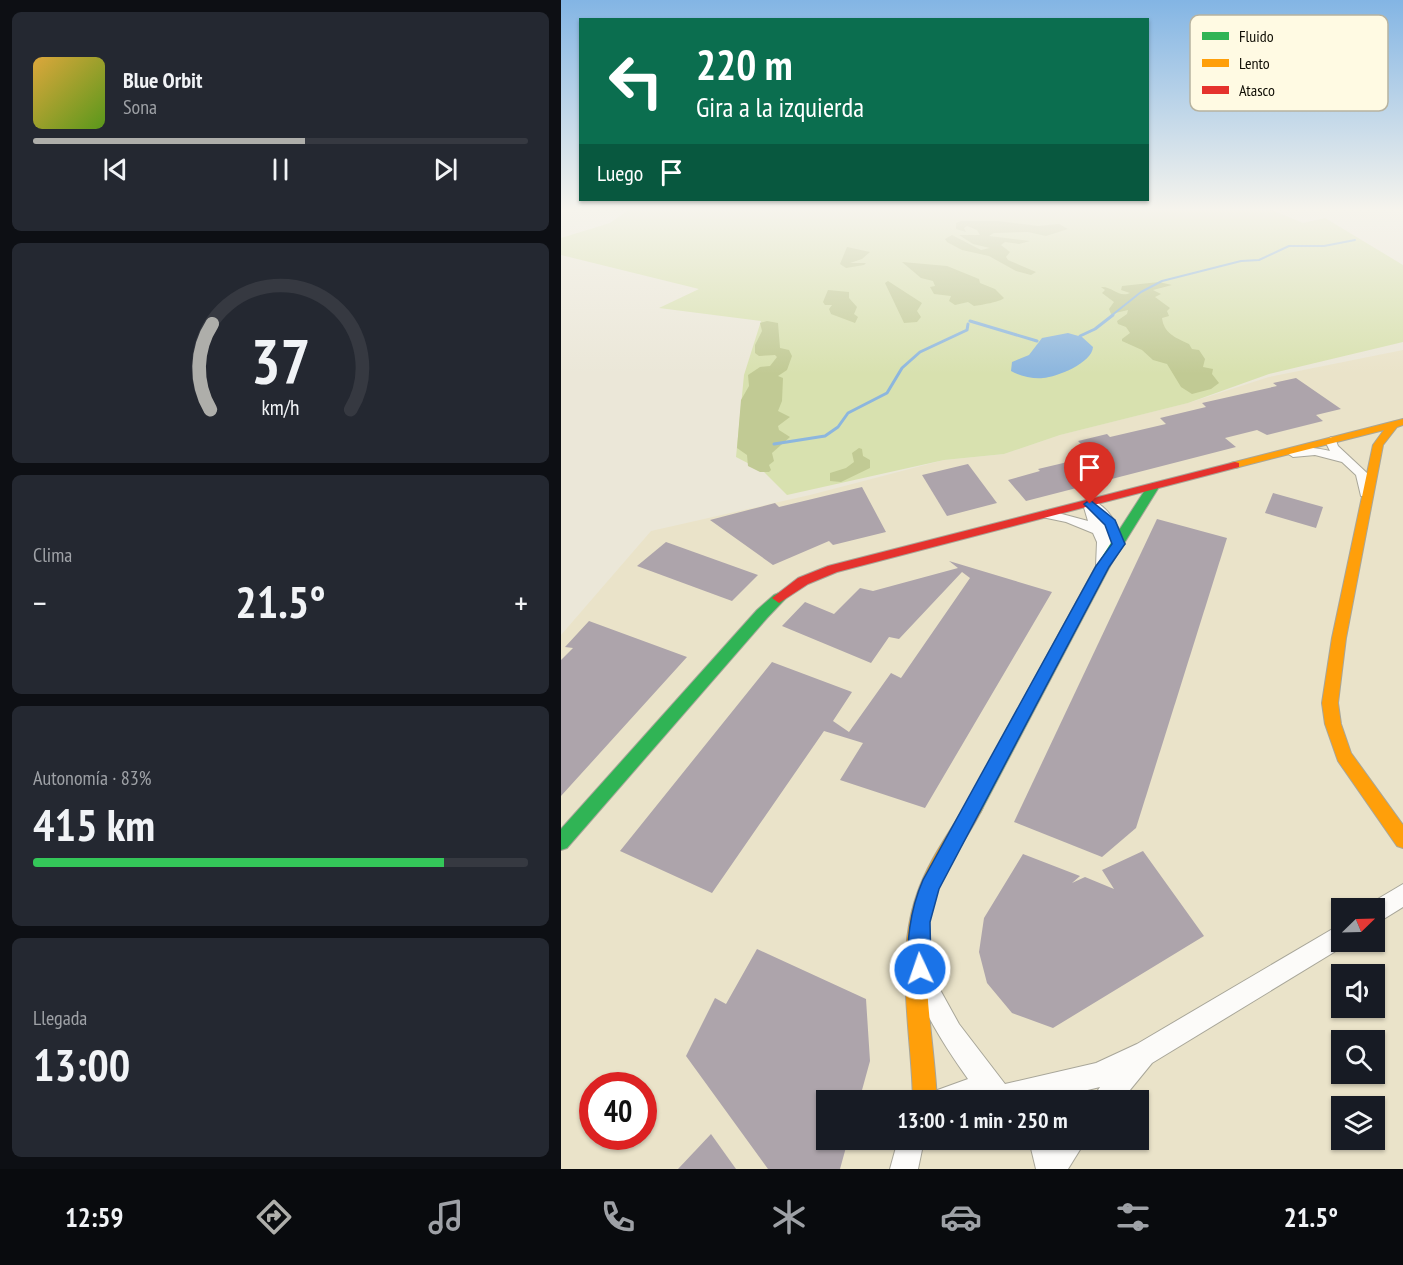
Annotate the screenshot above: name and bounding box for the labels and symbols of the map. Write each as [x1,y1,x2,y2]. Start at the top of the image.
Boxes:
legend [1190,15,1388,111]
text: Fluido [1239,26,1274,46]
text: Lento [1239,53,1270,73]
text: Atasco [1239,80,1275,100]
pin [1064,442,1115,504]
north arrow [1331,898,1385,952]
position arrow [888,937,952,1001]
speed limit sign: 40 [579,1072,657,1150]

